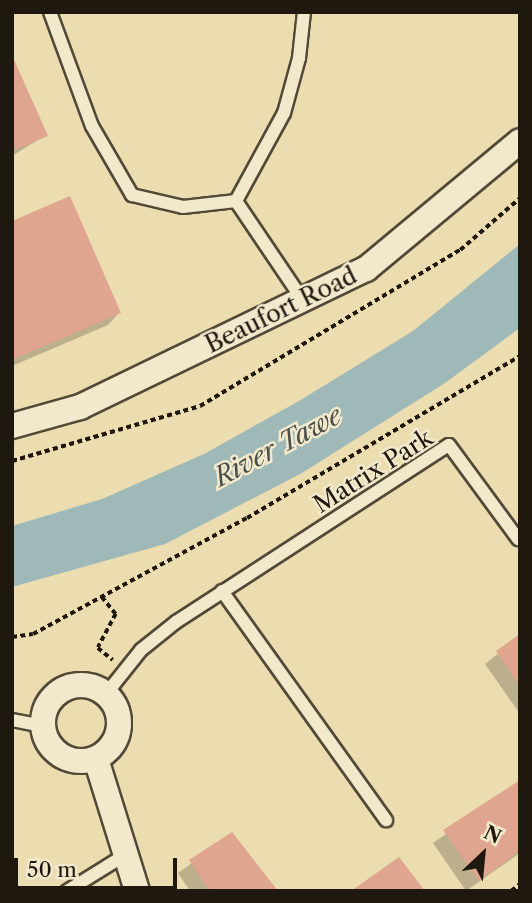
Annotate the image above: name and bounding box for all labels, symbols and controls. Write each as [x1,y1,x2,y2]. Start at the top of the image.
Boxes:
street label: Beaufort Road [201,261,361,359]
water label: River Tawe [209,400,347,494]
street label: Matrix Park [308,423,438,519]
north arrow [448,819,518,889]
text: N [480,821,505,849]
scale bar [18,844,180,888]
text: 50 m [27,857,77,882]

